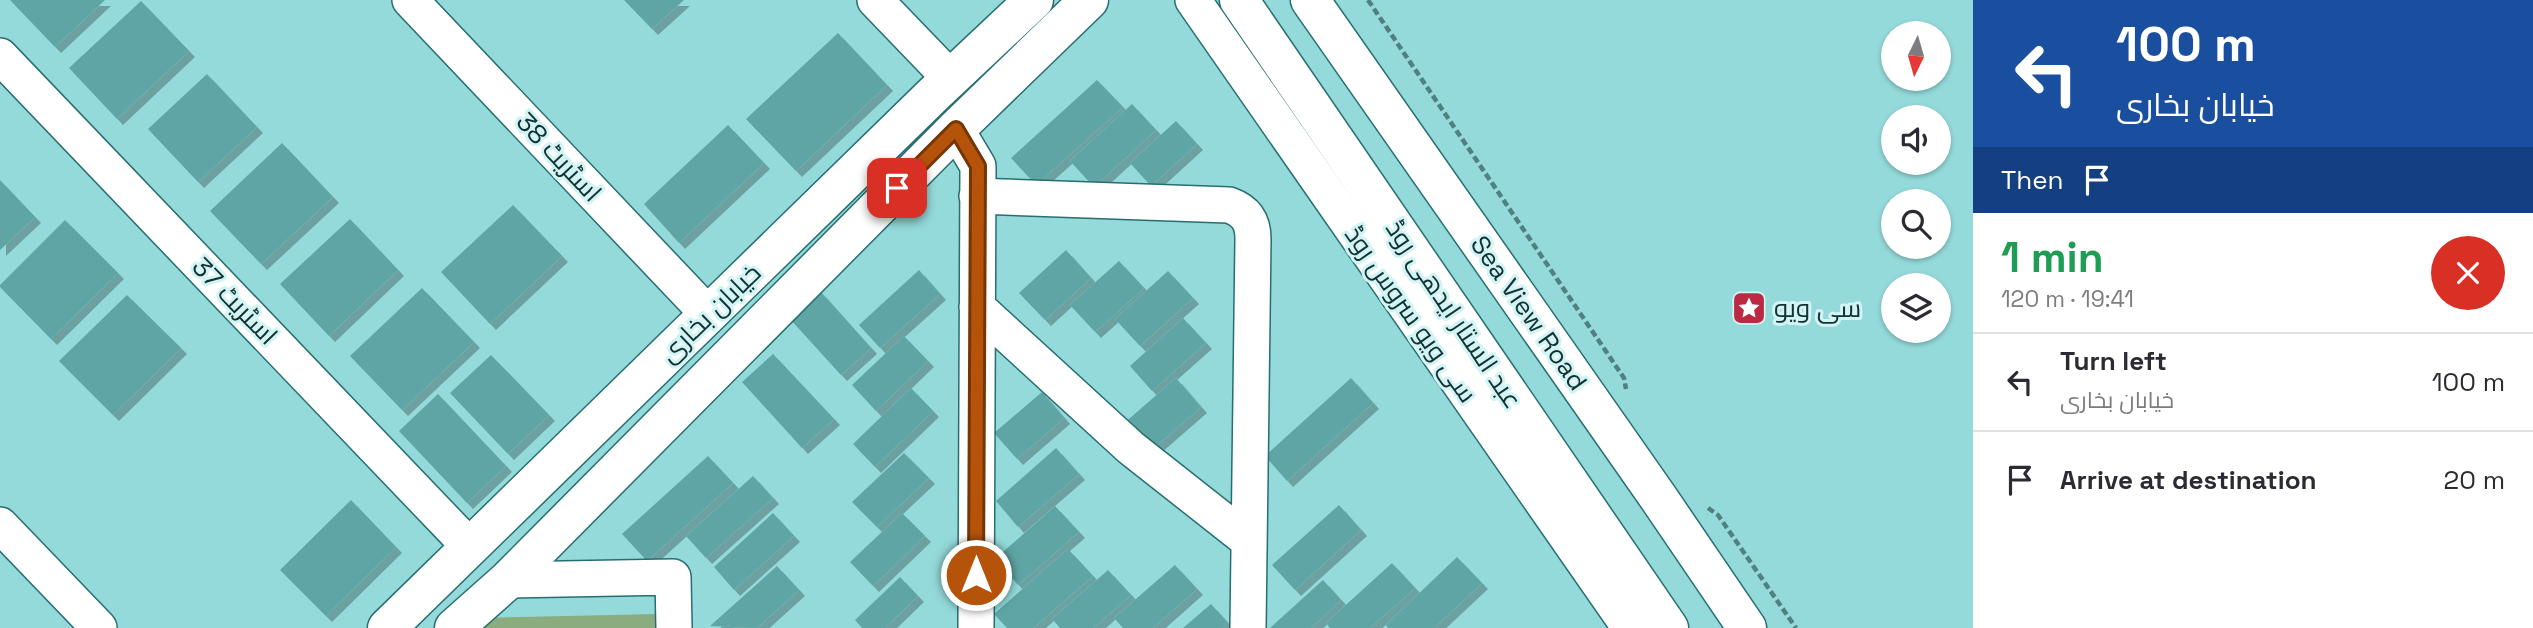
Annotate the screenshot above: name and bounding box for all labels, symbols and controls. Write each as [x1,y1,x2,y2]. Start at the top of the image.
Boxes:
text: 100 m [2116,13,2256,75]
north arrow [1881,21,1951,91]
map controls [1881,21,1951,343]
icon: left [2001,28,2092,119]
text: خیابان بخاری [2116,85,2275,125]
street label: اسٹریٹ 38 [509,105,609,209]
button: sound [1881,105,1951,175]
pin [867,158,927,218]
icon: arrive [2078,161,2116,199]
text: Then [2001,163,2064,197]
icon: arrive [878,169,916,207]
button: search [1881,189,1951,259]
street label: عبد الستار ایدھی روڈ [1378,213,1530,415]
street label: سی ویو سروس روڈ [1337,219,1485,409]
street label: Sea View Road [1463,229,1595,397]
text: 1 min [2001,231,2104,284]
button: close [2431,236,2505,310]
street label: اسٹریٹ 37 [185,250,285,352]
street label: خیابان بخاری [652,256,768,370]
button: layers [1881,273,1951,343]
text: 120 m · 19:41 [2001,284,2134,314]
place icon: سی ویو [1730,289,1768,327]
place label: سی ویو [1774,291,1861,325]
text: Turn left [2060,344,2167,378]
icon: left [2001,363,2039,401]
text: 100 m [2432,365,2505,399]
text: خیابان بخاری [2060,385,2174,415]
icon: arrive [2001,461,2039,499]
text: Arrive at destination [2060,463,2317,497]
text: 20 m [2444,463,2505,497]
position arrow [939,538,1013,612]

